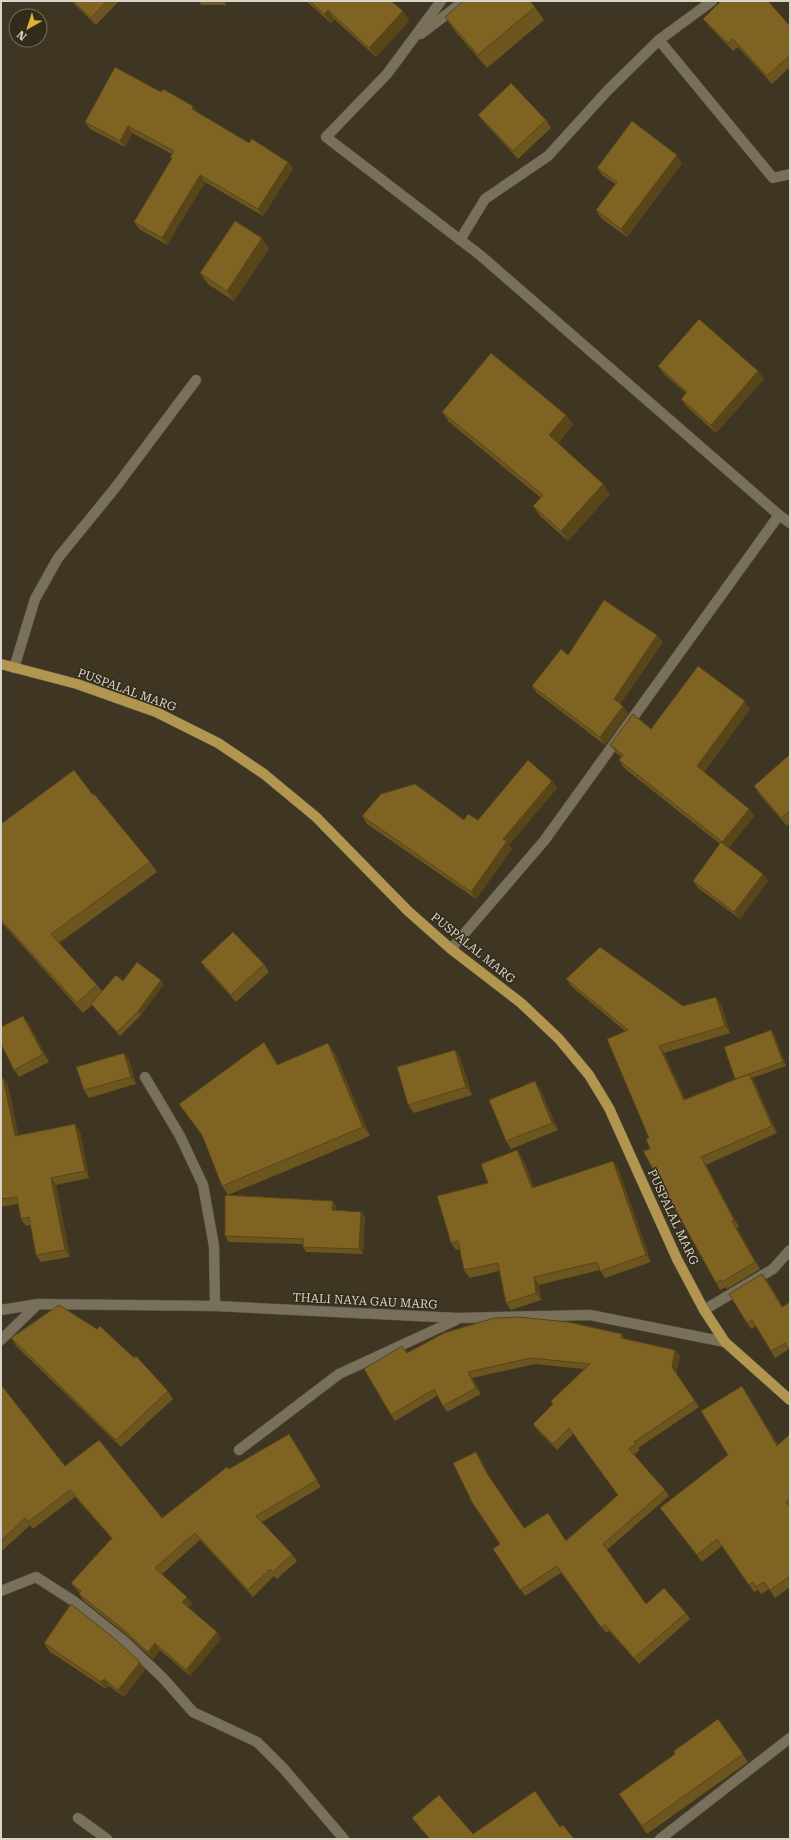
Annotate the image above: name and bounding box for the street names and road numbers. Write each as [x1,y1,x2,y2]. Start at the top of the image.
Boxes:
street label: PUSPALAL MARG [76,666,179,715]
street label: PUSPALAL MARG [428,910,518,987]
street label: PUSPALAL MARG [645,1167,702,1268]
street label: THALI NAYA GAU MARG [292,1290,438,1312]

